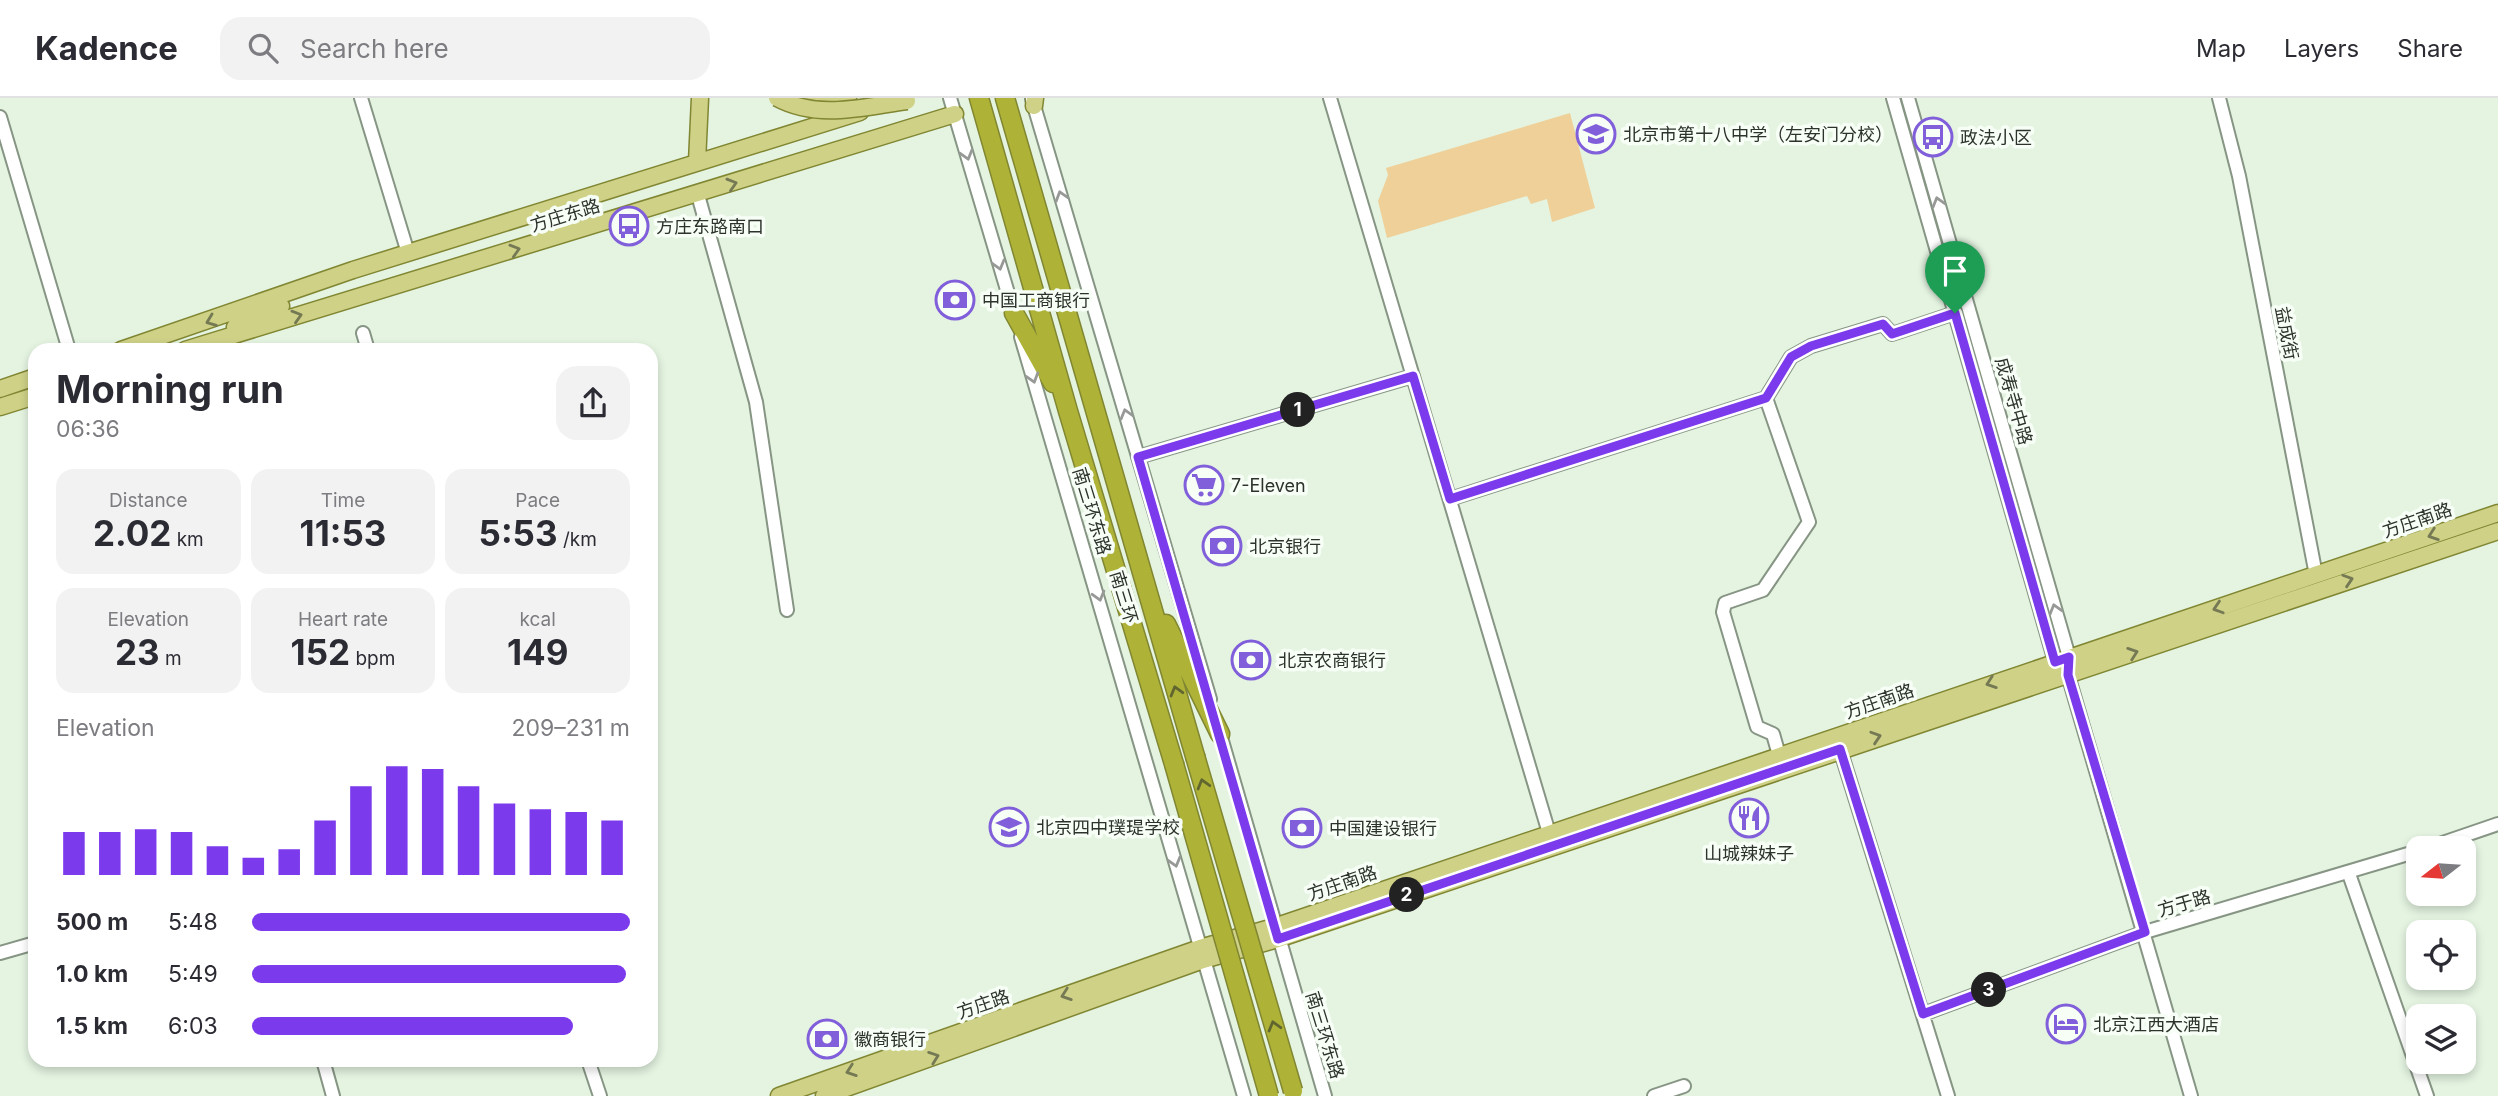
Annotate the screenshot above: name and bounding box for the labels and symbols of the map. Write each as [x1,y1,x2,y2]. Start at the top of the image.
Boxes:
school or university icon: 北京市第十八中学（左安门分校） [1575,113,1617,155]
bus stop icon: 政法小区 [1912,116,1954,158]
place label: 北京市第十八中学（左安门分校） [1623,124,1893,145]
place label: 政法小区 [1960,127,2032,148]
one-way arrow [958,148,973,160]
one-way arrow [726,178,738,193]
one-way arrow [1055,190,1070,202]
street label: 方庄东路 [528,194,602,236]
one-way arrow [1932,196,1946,208]
bus stop icon: 方庄东路南口 [608,205,650,247]
place label: 方庄东路南口 [656,216,764,237]
pin [1925,241,1985,313]
one-way arrow [508,244,520,259]
one-way arrow [991,259,1006,271]
bank icon: 中国工商银行 [934,279,976,321]
place label: 中国工商银行 [982,290,1090,311]
street label: 益成街 [2272,304,2302,362]
one-way arrow [291,310,303,325]
one-way arrow [206,313,218,327]
street label: 成寿寺中路 [1992,355,2036,447]
one-way arrow [1025,372,1040,384]
pin: 1 [1280,392,1316,428]
one-way arrow [1119,408,1134,420]
supermarket icon: 7-Eleven [1183,464,1225,506]
street label: 南三环东路 [1069,465,1115,557]
place label: 7-Eleven [1231,475,1306,496]
street label: 方庄南路 [2380,498,2454,542]
bank icon: 北京银行 [1201,525,1243,567]
one-way arrow [2428,527,2440,541]
place label: 北京银行 [1249,536,1321,557]
street label: 南三环 [1106,568,1142,626]
one-way arrow [2342,574,2354,588]
one-way arrow [1091,590,1105,602]
one-way arrow [2212,599,2224,614]
one-way arrow [2049,603,2064,615]
bank icon: 北京农商银行 [1230,639,1272,681]
one-way arrow [2126,647,2139,661]
place label: 北京农商银行 [1278,650,1386,671]
one-way arrow [1985,675,1997,689]
street label: 方庄南路 [1842,679,1916,723]
one-way arrow [1170,685,1184,697]
one-way arrow [1870,731,1882,745]
one-way arrow [1196,778,1211,790]
restaurant icon: 山城辣妹子 [1728,797,1770,839]
school or university icon: 北京四中璞瑅学校 [988,806,1030,848]
bank icon: 中国建设银行 [1281,807,1323,849]
place label: 北京四中璞瑅学校 [1036,817,1180,838]
place label: 中国建设银行 [1329,818,1437,839]
north arrow [2406,836,2476,906]
place label: 山城辣妹子 [1704,843,1794,864]
one-way arrow [1167,856,1182,868]
street label: 方庄南路 [1305,861,1379,905]
pin: 2 [1390,878,1424,912]
street label: 方于路 [2155,885,2213,921]
pin: 3 [1972,972,2007,1008]
street label: 方庄路 [954,985,1012,1023]
one-way arrow [1061,987,1073,1001]
street label: 南三环东路 [1302,989,1348,1081]
hotel icon: 北京江西大酒店 [2045,1003,2087,1045]
place label: 北京江西大酒店 [2093,1014,2219,1035]
bank icon: 徽商银行 [806,1018,848,1060]
one-way arrow [1267,1020,1282,1032]
place label: 徽商银行 [854,1029,926,1050]
one-way arrow [927,1051,939,1065]
one-way arrow [846,1062,858,1076]

